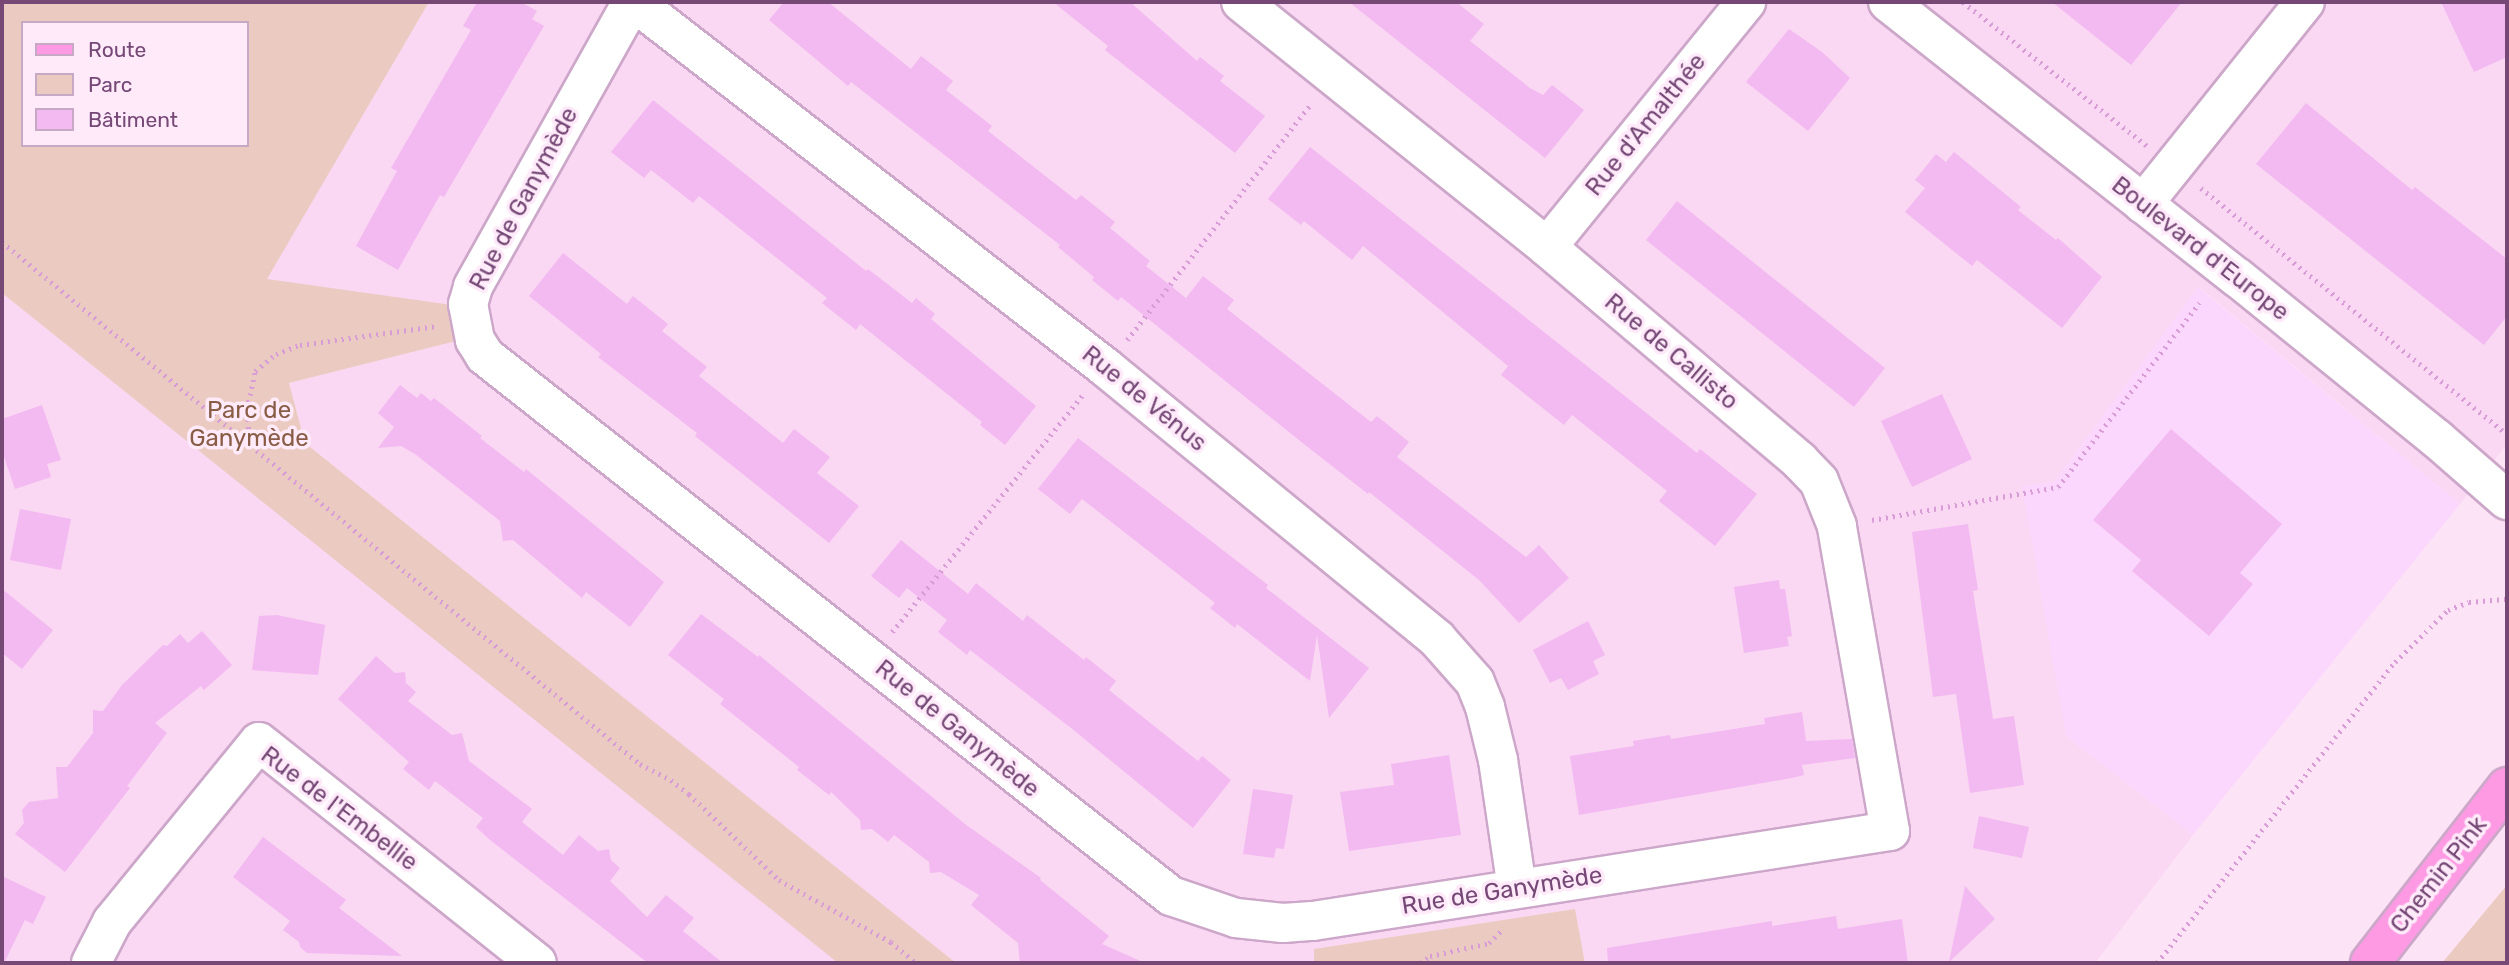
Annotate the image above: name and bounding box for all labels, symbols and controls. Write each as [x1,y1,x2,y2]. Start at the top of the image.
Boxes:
legend [21,21,248,147]
text: Route [88,37,146,62]
street label: Rue d'Amalthée [1580,48,1712,202]
text: Parc [88,72,132,97]
street label: Rue de Ganymède [464,103,584,295]
text: Bâtiment [88,107,178,132]
street label: Boulevard d'Europe [2106,171,2294,327]
street label: Rue de Callisto [1598,288,1744,416]
street label: Rue de Vénus [1076,340,1212,458]
park label: Parc de Ganymède [189,397,309,453]
street label: Rue de Ganymède [869,654,1045,804]
street label: Rue de l'Embellie [255,741,423,877]
street label: Chemin Pink [2385,811,2493,939]
street label: Rue de Ganymède [1400,861,1604,921]

